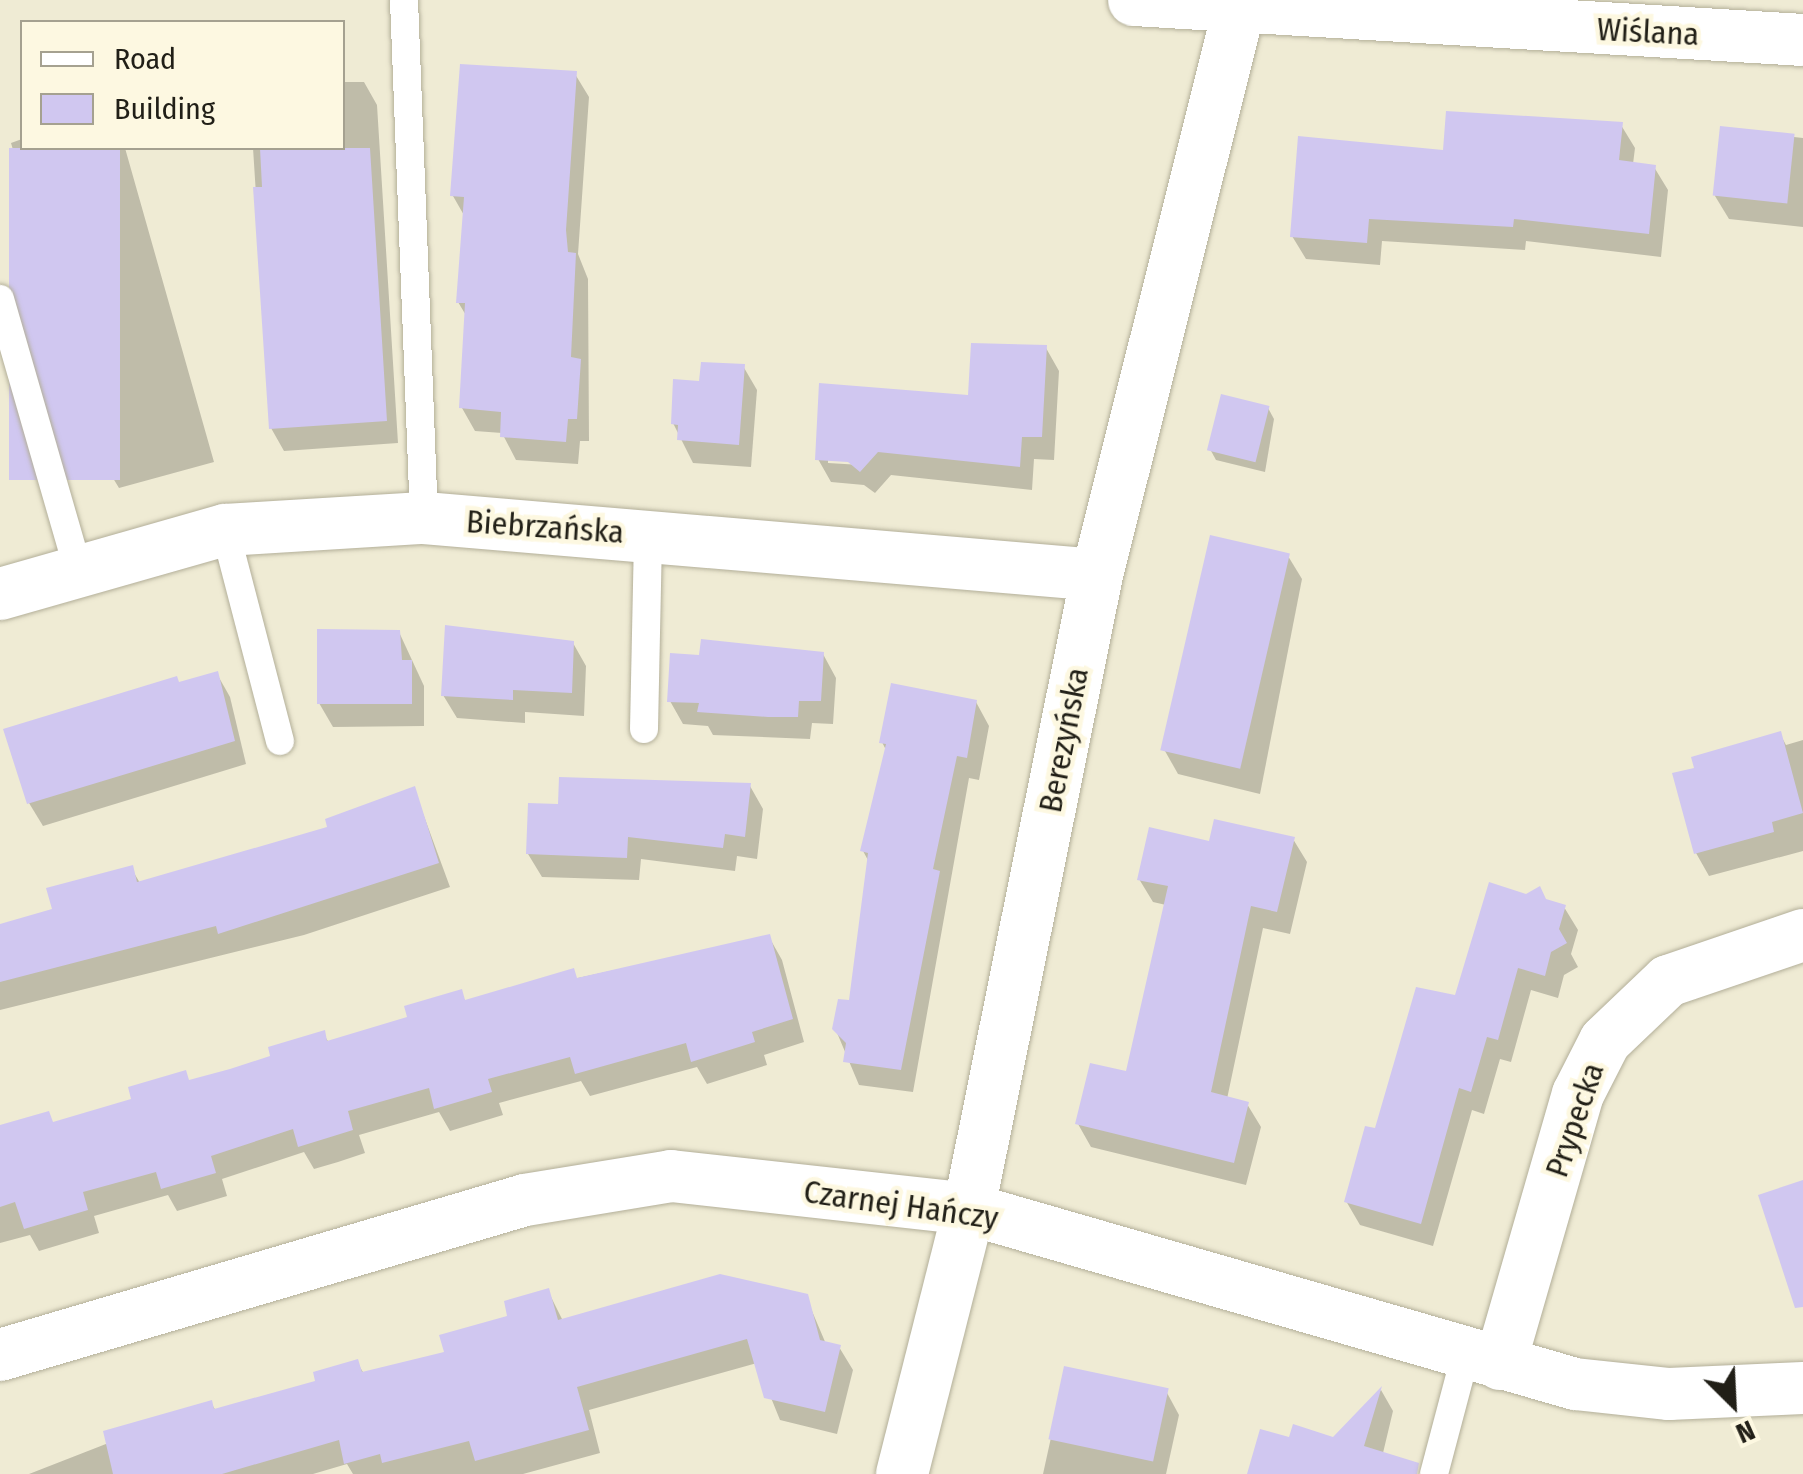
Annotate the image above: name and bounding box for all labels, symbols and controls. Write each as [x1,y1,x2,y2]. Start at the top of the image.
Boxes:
street label: Wiślana [1596,10,1700,54]
legend [20,20,345,150]
text: Road [114,41,176,77]
text: Building [114,91,215,127]
street label: Biebrzańska [465,502,625,552]
street label: Berezyńska [1031,664,1097,816]
street label: Prypecka [1538,1058,1612,1182]
street label: Czarnej Hańczy [801,1172,1001,1238]
north arrow [1683,1354,1783,1454]
text: N [1731,1413,1760,1450]

